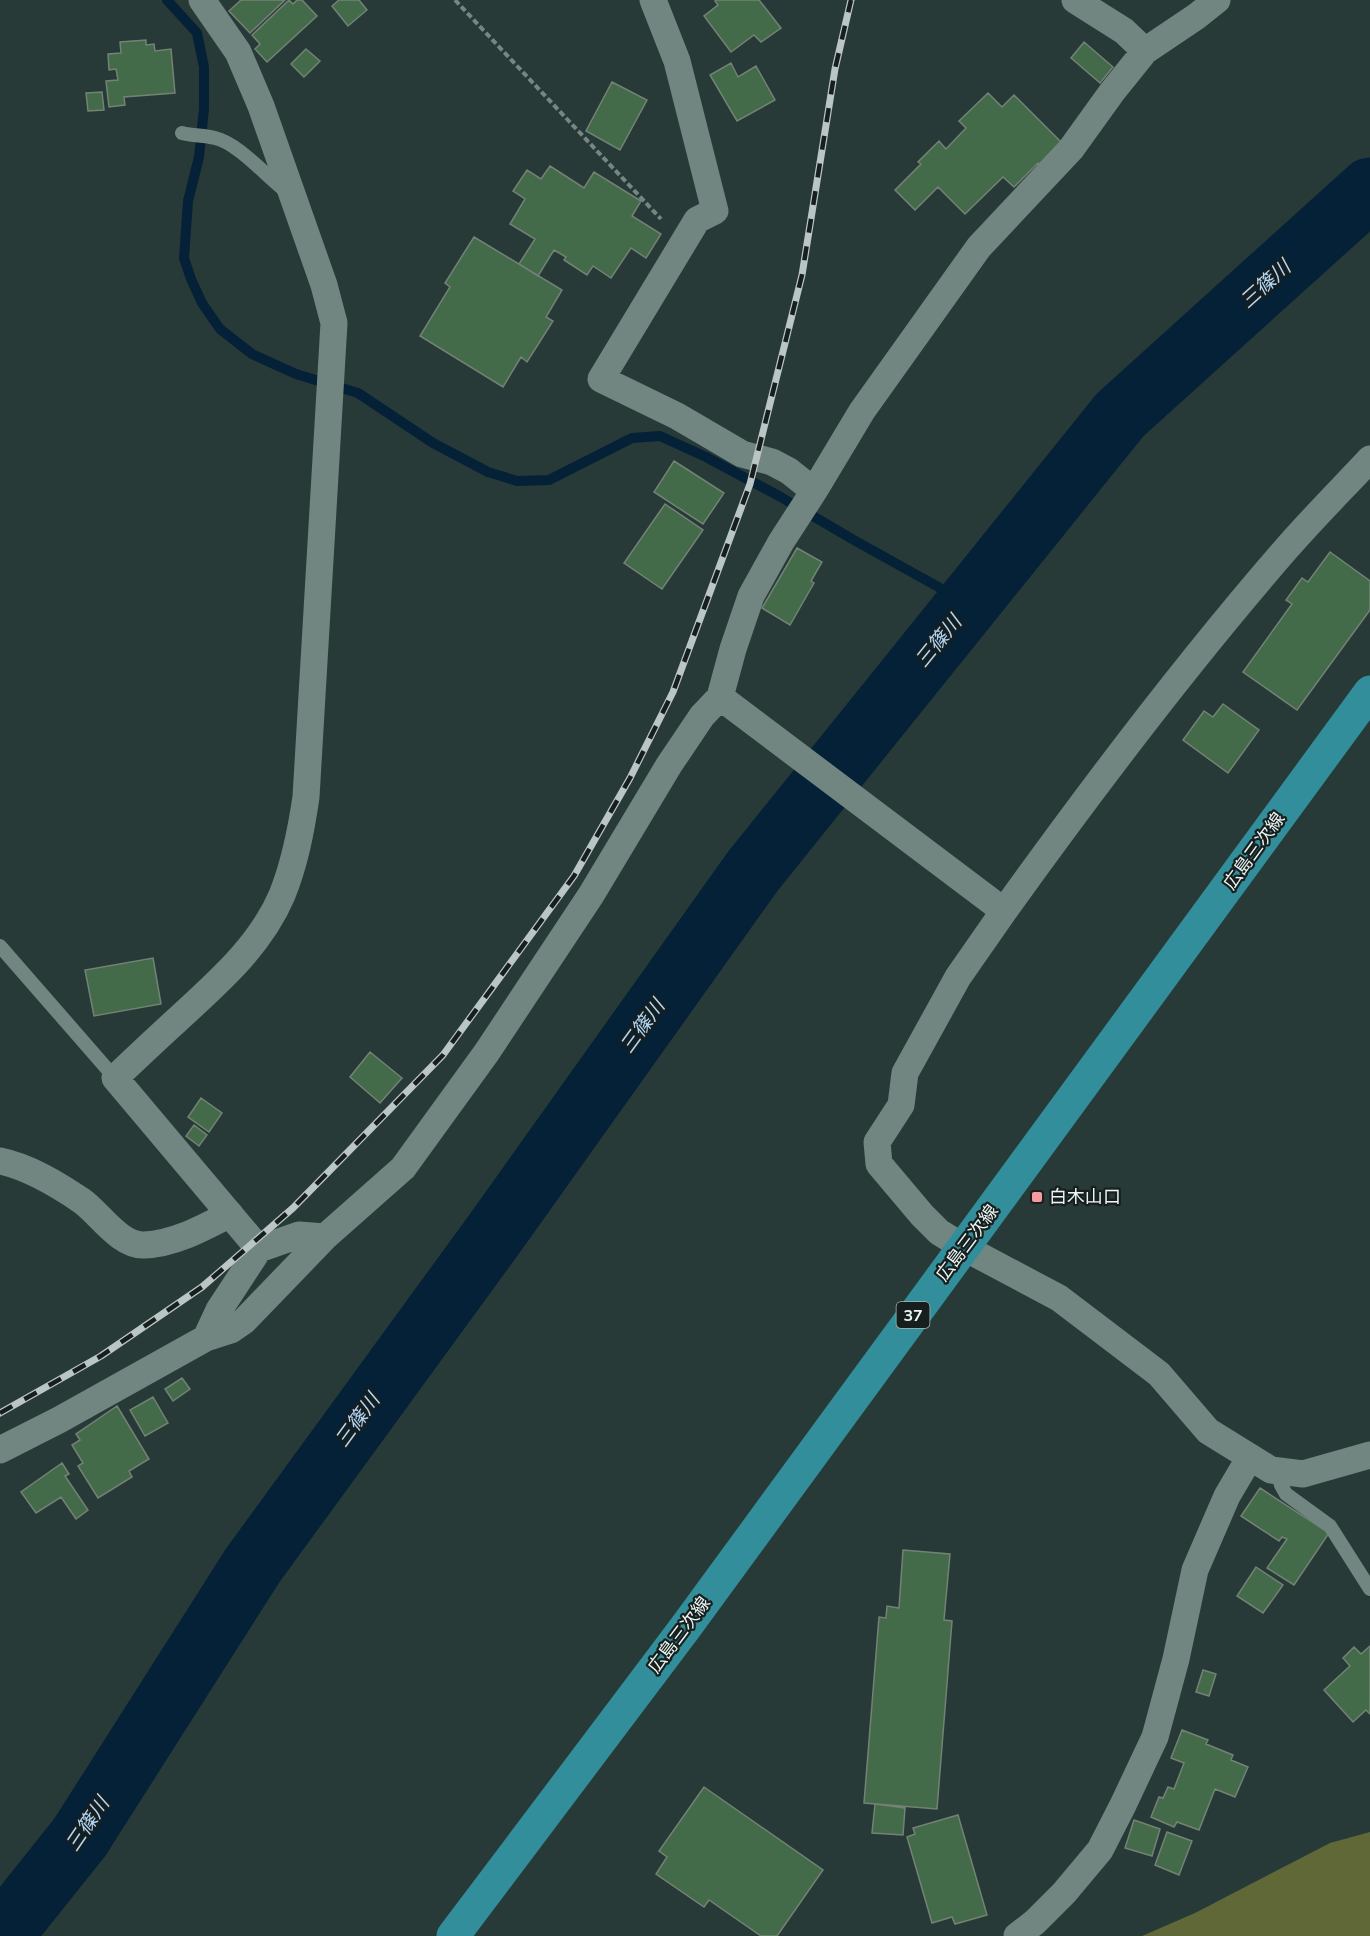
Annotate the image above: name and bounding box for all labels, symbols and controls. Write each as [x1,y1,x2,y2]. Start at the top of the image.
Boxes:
water label: 三篠川 [1234,253,1298,314]
water label: 三篠川 [909,608,969,673]
street label: 広島三次線 [1218,808,1290,894]
water label: 三篠川 [614,992,672,1058]
place label: 白木山口 [1049,1185,1121,1209]
marker: 白木山口 [1030,1190,1044,1204]
street label: 広島三次線 [930,1200,1004,1286]
road number: 37 [896,1302,930,1328]
water label: 三篠川 [329,1386,387,1452]
street label: 広島三次線 [642,1592,716,1678]
water label: 三篠川 [59,1790,117,1857]

